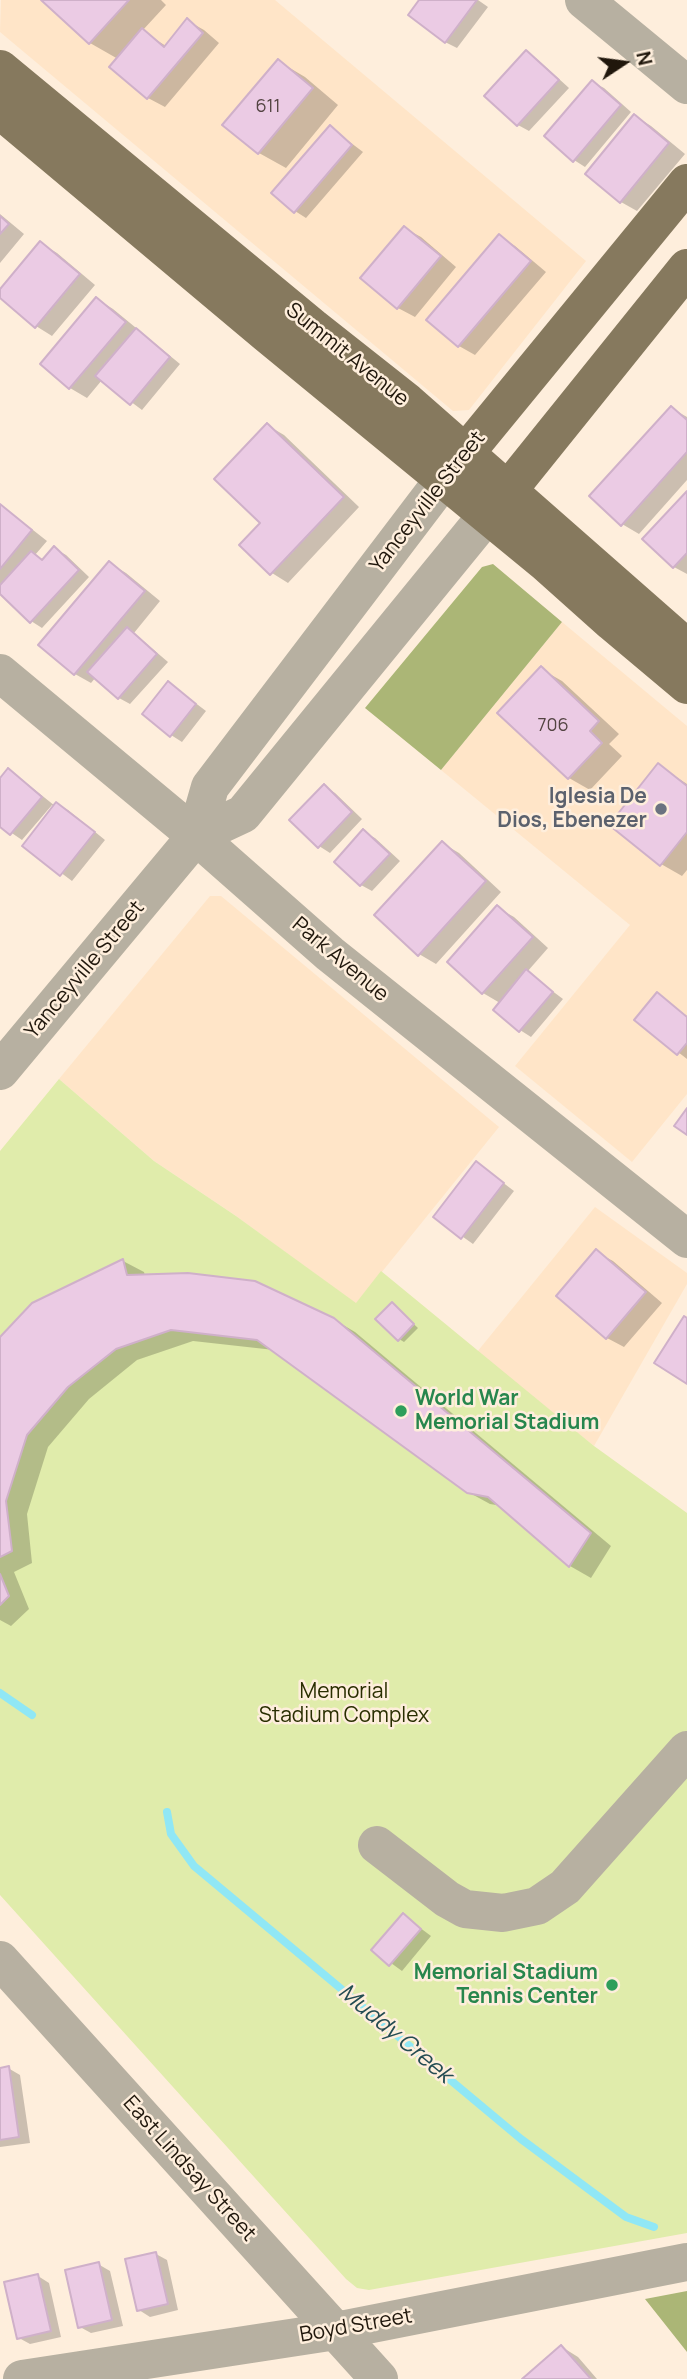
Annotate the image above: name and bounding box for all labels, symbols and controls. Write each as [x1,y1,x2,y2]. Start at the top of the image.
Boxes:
north arrow [589,28,659,98]
text: N [630,49,659,68]
house number: 611 [256,96,280,118]
street label: Summit Avenue [281,298,413,412]
street label: Yanceyville Street [365,426,491,578]
house number: 706 [537,715,569,737]
place label: Iglesia De Dios, Ebenezer [497,784,647,834]
marker: Iglesia De Dios, Ebenezer [653,801,669,817]
street label: Yanceyville Street [20,896,150,1044]
street label: Park Avenue [287,912,393,1008]
place label: World War Memorial Stadium [415,1386,599,1436]
marker: World War Memorial Stadium [393,1403,409,1419]
park label: Memorial Stadium Complex [259,1679,429,1729]
place label: Memorial Stadium Tennis Center [414,1960,598,2010]
marker: Memorial Stadium Tennis Center [604,1977,620,1993]
water label: Muddy Creek [333,1978,457,2090]
street label: East Lindsay Street [117,2091,261,2247]
street label: Boyd Street [298,2304,414,2348]

